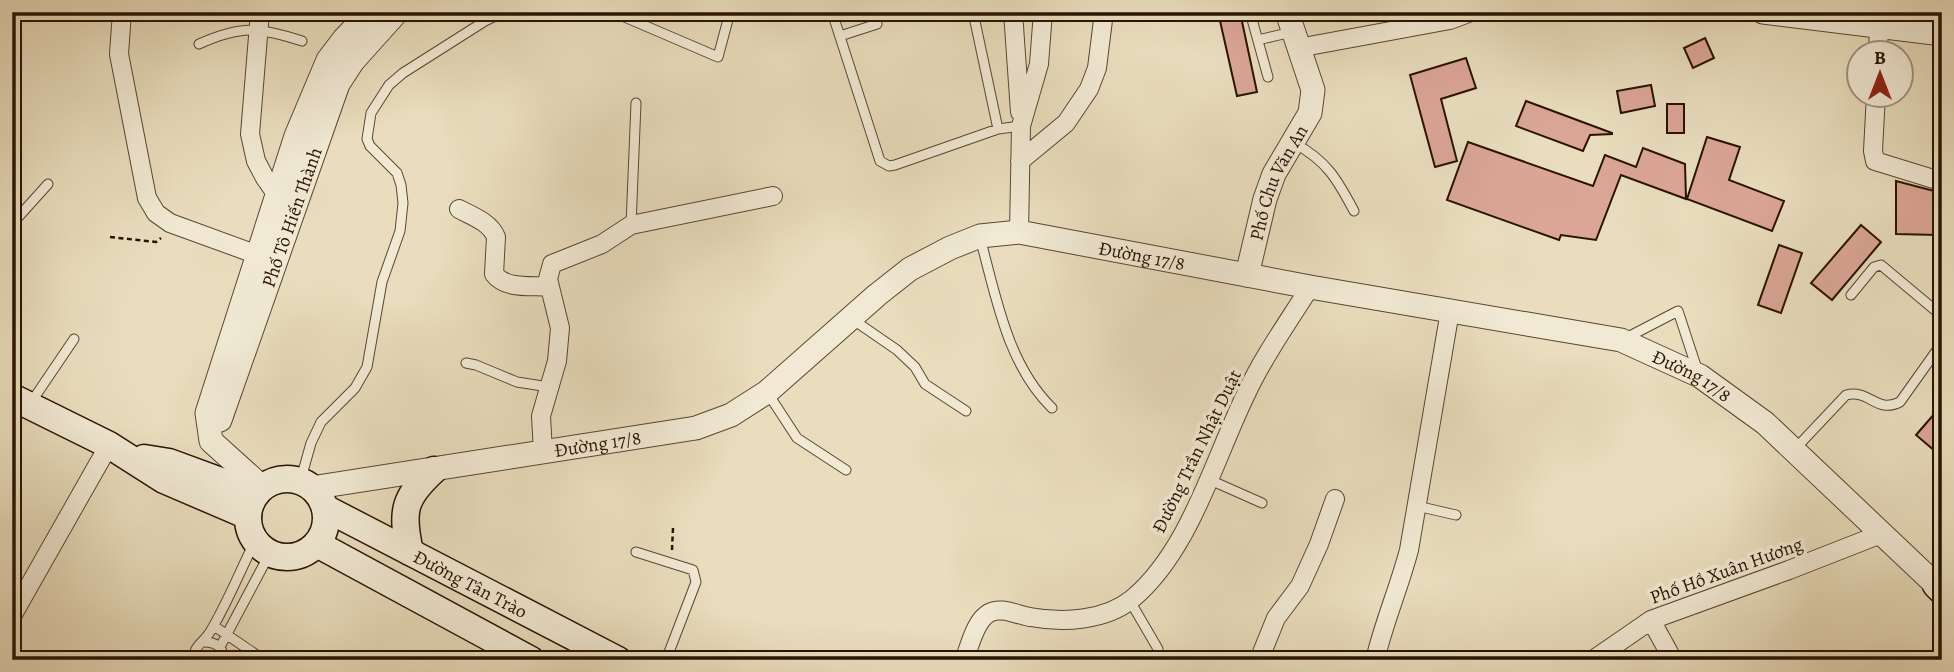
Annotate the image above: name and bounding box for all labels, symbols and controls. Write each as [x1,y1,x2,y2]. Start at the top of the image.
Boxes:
north arrow [1846,38,1916,108]
text: B [1874,45,1886,71]
street label: Phố Chu Văn An [1244,120,1314,243]
street label: Phố Tô Hiến Thành [256,144,329,291]
street label: Đường 17/8 [1096,235,1187,277]
street label: Đường 17/8 [1648,344,1736,409]
street label: Đường Trần Nhật Duật [1146,365,1248,538]
street label: Đường 17/8 [552,425,643,464]
street label: Phố Hồ Xuân Hương [1646,531,1807,611]
street label: Đường Tân Trào [409,544,532,625]

